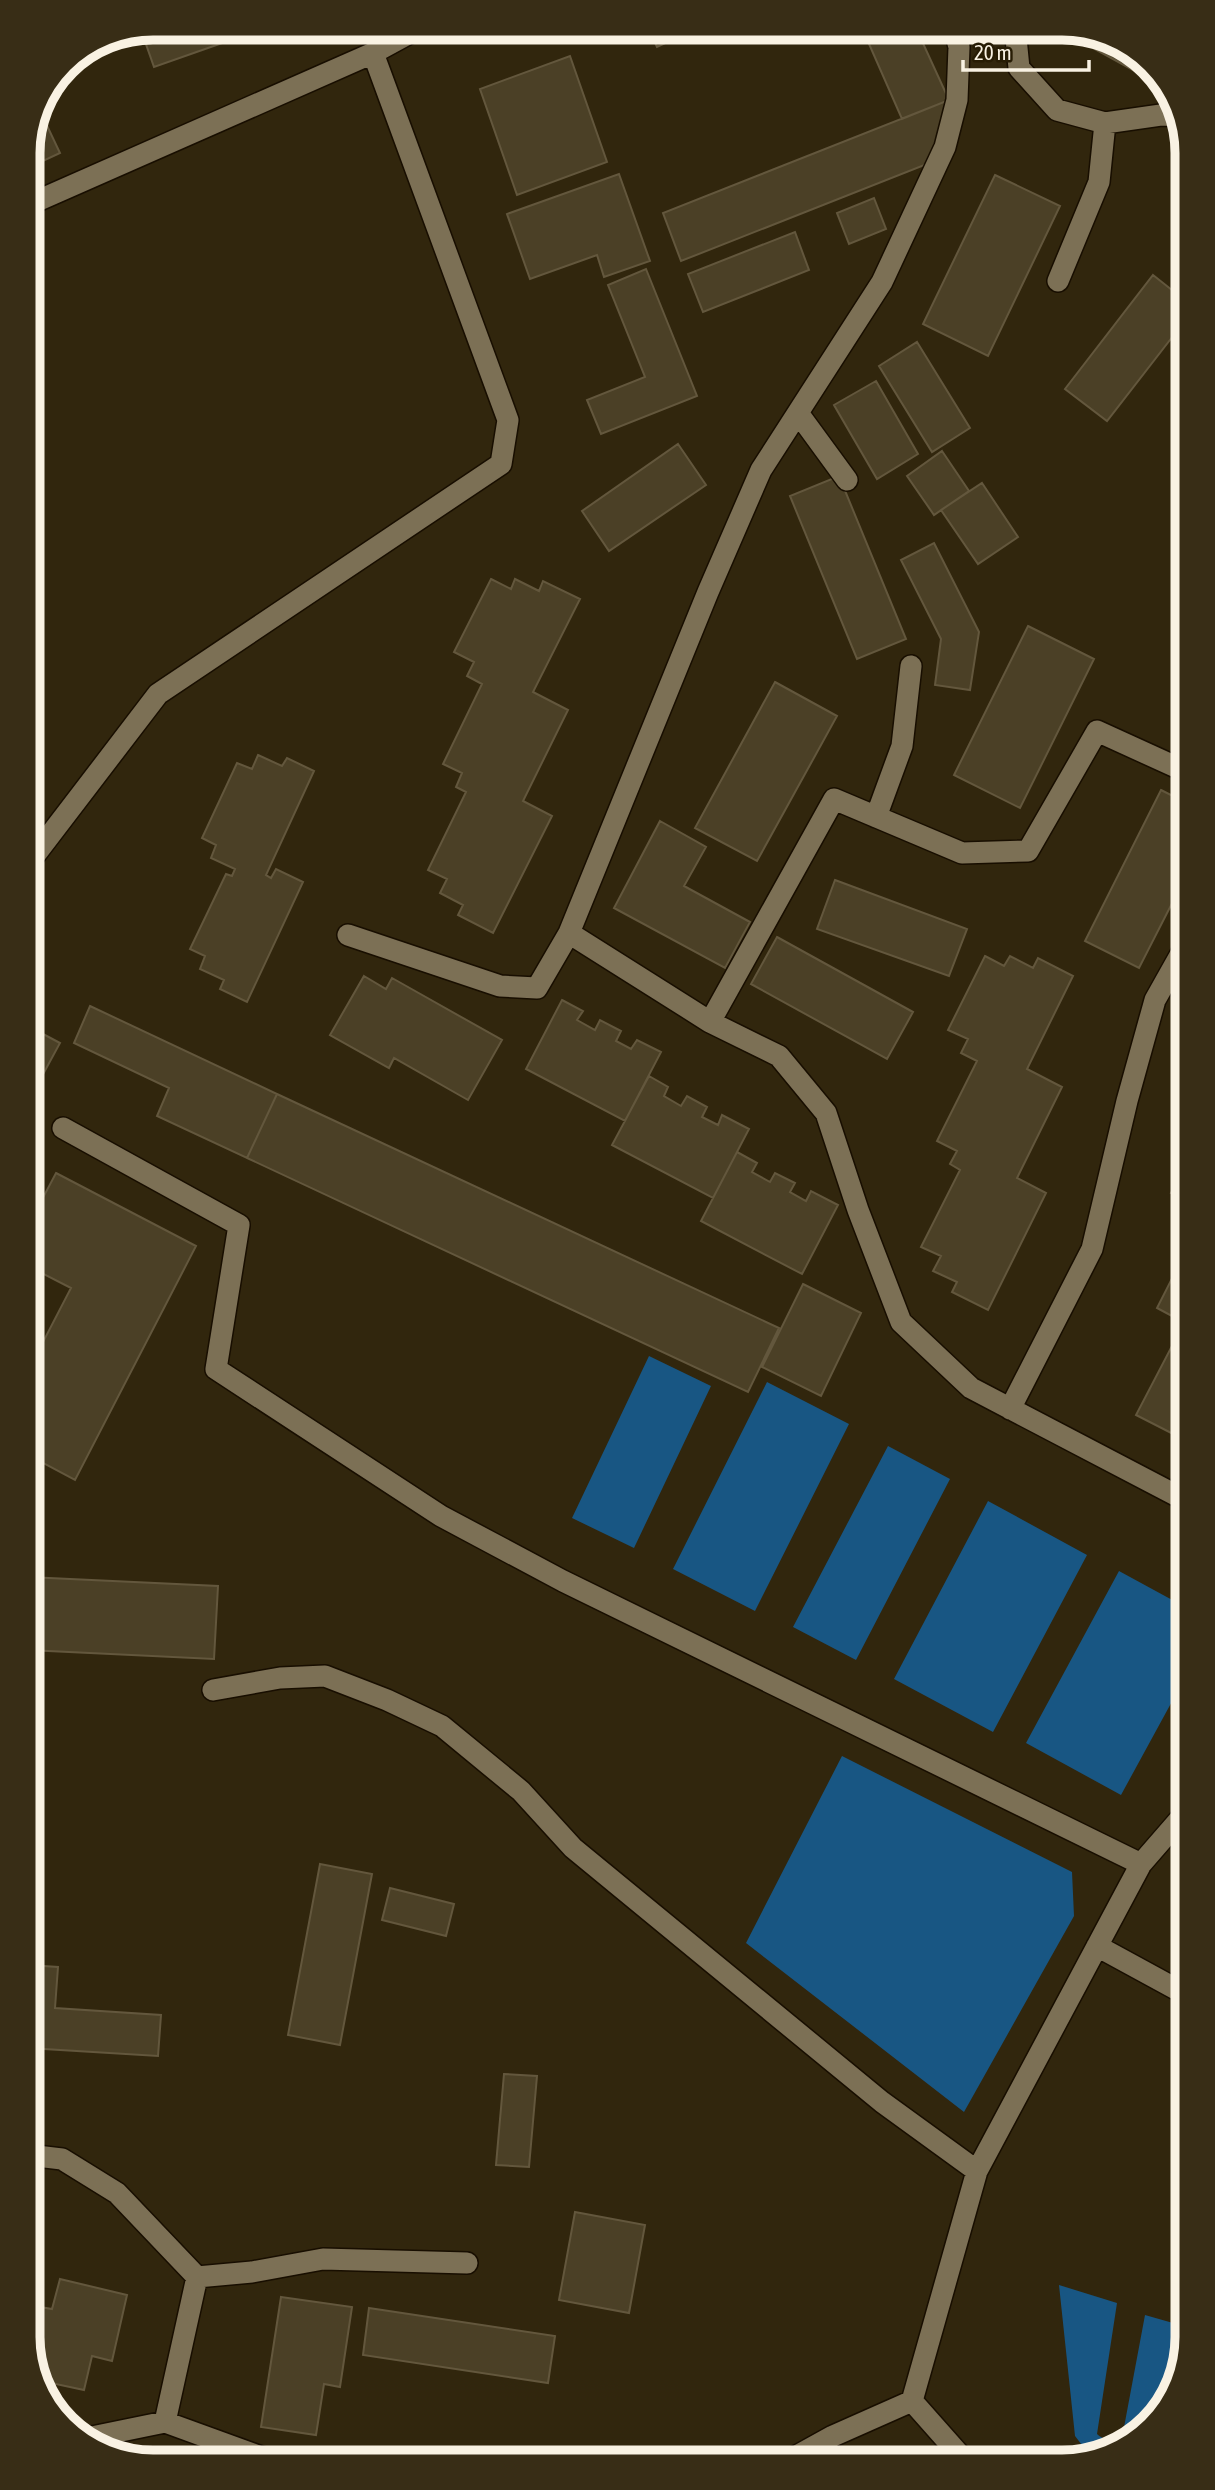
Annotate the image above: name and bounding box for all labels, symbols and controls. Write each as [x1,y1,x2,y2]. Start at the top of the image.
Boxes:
scale bar [963,28,1089,72]
text: 20 m [974,40,1012,64]

